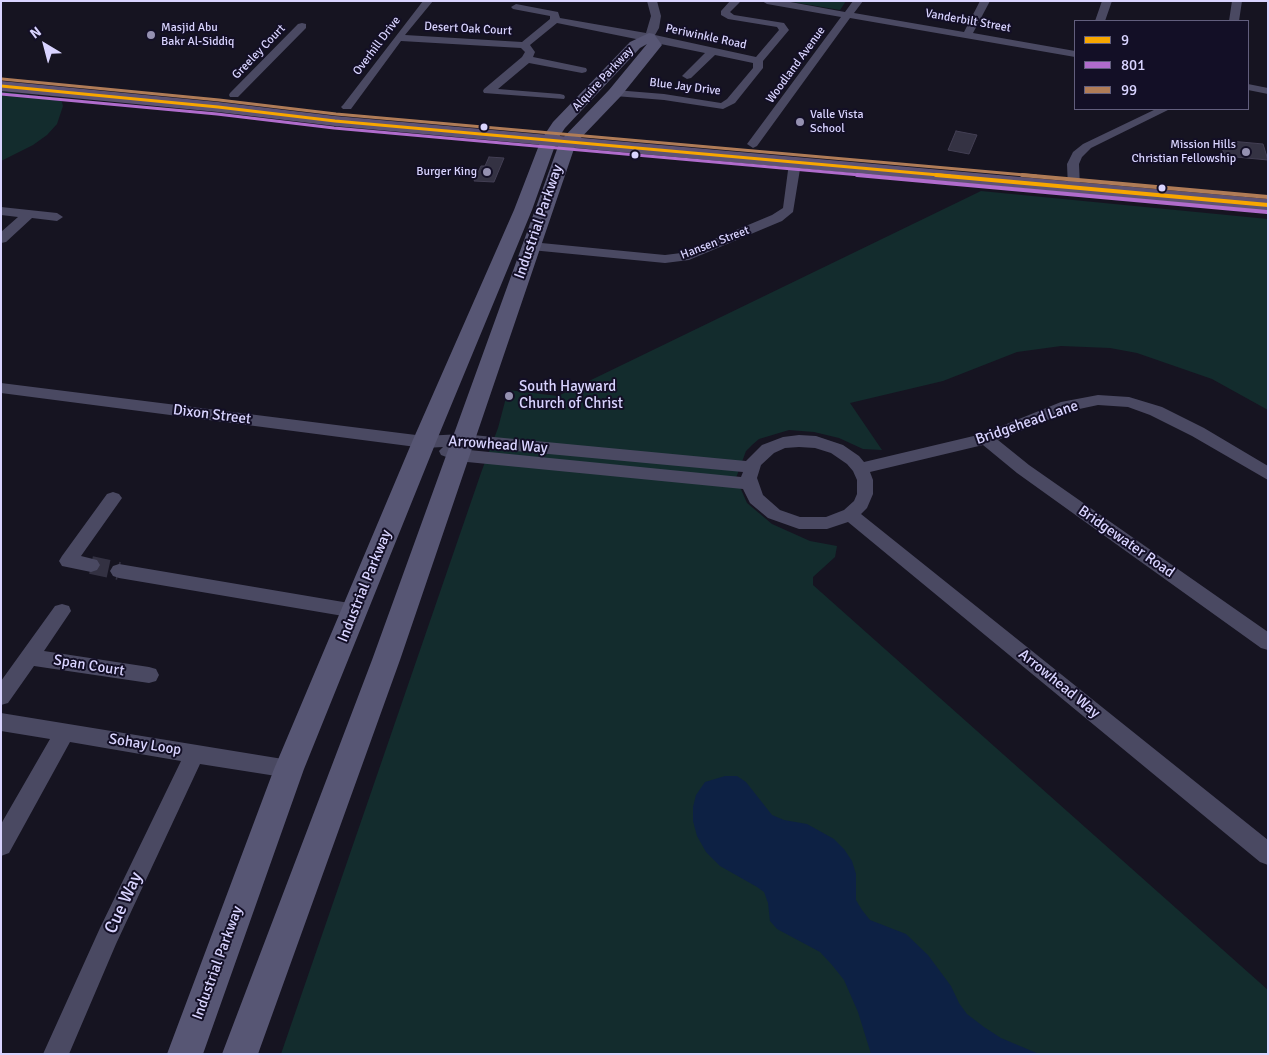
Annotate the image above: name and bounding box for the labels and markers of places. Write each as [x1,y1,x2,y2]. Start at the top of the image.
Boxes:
place label: Masjid Abu Bakr Al-Siddiq [161,21,234,49]
marker: Masjid Abu Bakr Al-Siddiq [145,29,157,41]
place label: Valle Vista School [810,108,864,136]
marker: Valle Vista School [794,116,806,128]
unlabelled marker [479,122,489,132]
place label: Mission Hills Christian Fellowship [1131,138,1236,166]
marker: Mission Hills Christian Fellowship [1240,146,1252,158]
unlabelled marker [630,150,640,160]
place label: Burger King [416,165,477,179]
marker: Burger King [481,166,493,178]
unlabelled marker [1157,183,1167,193]
place label: South Hayward Church of Christ [519,378,623,413]
marker: South Hayward Church of Christ [503,390,515,402]

